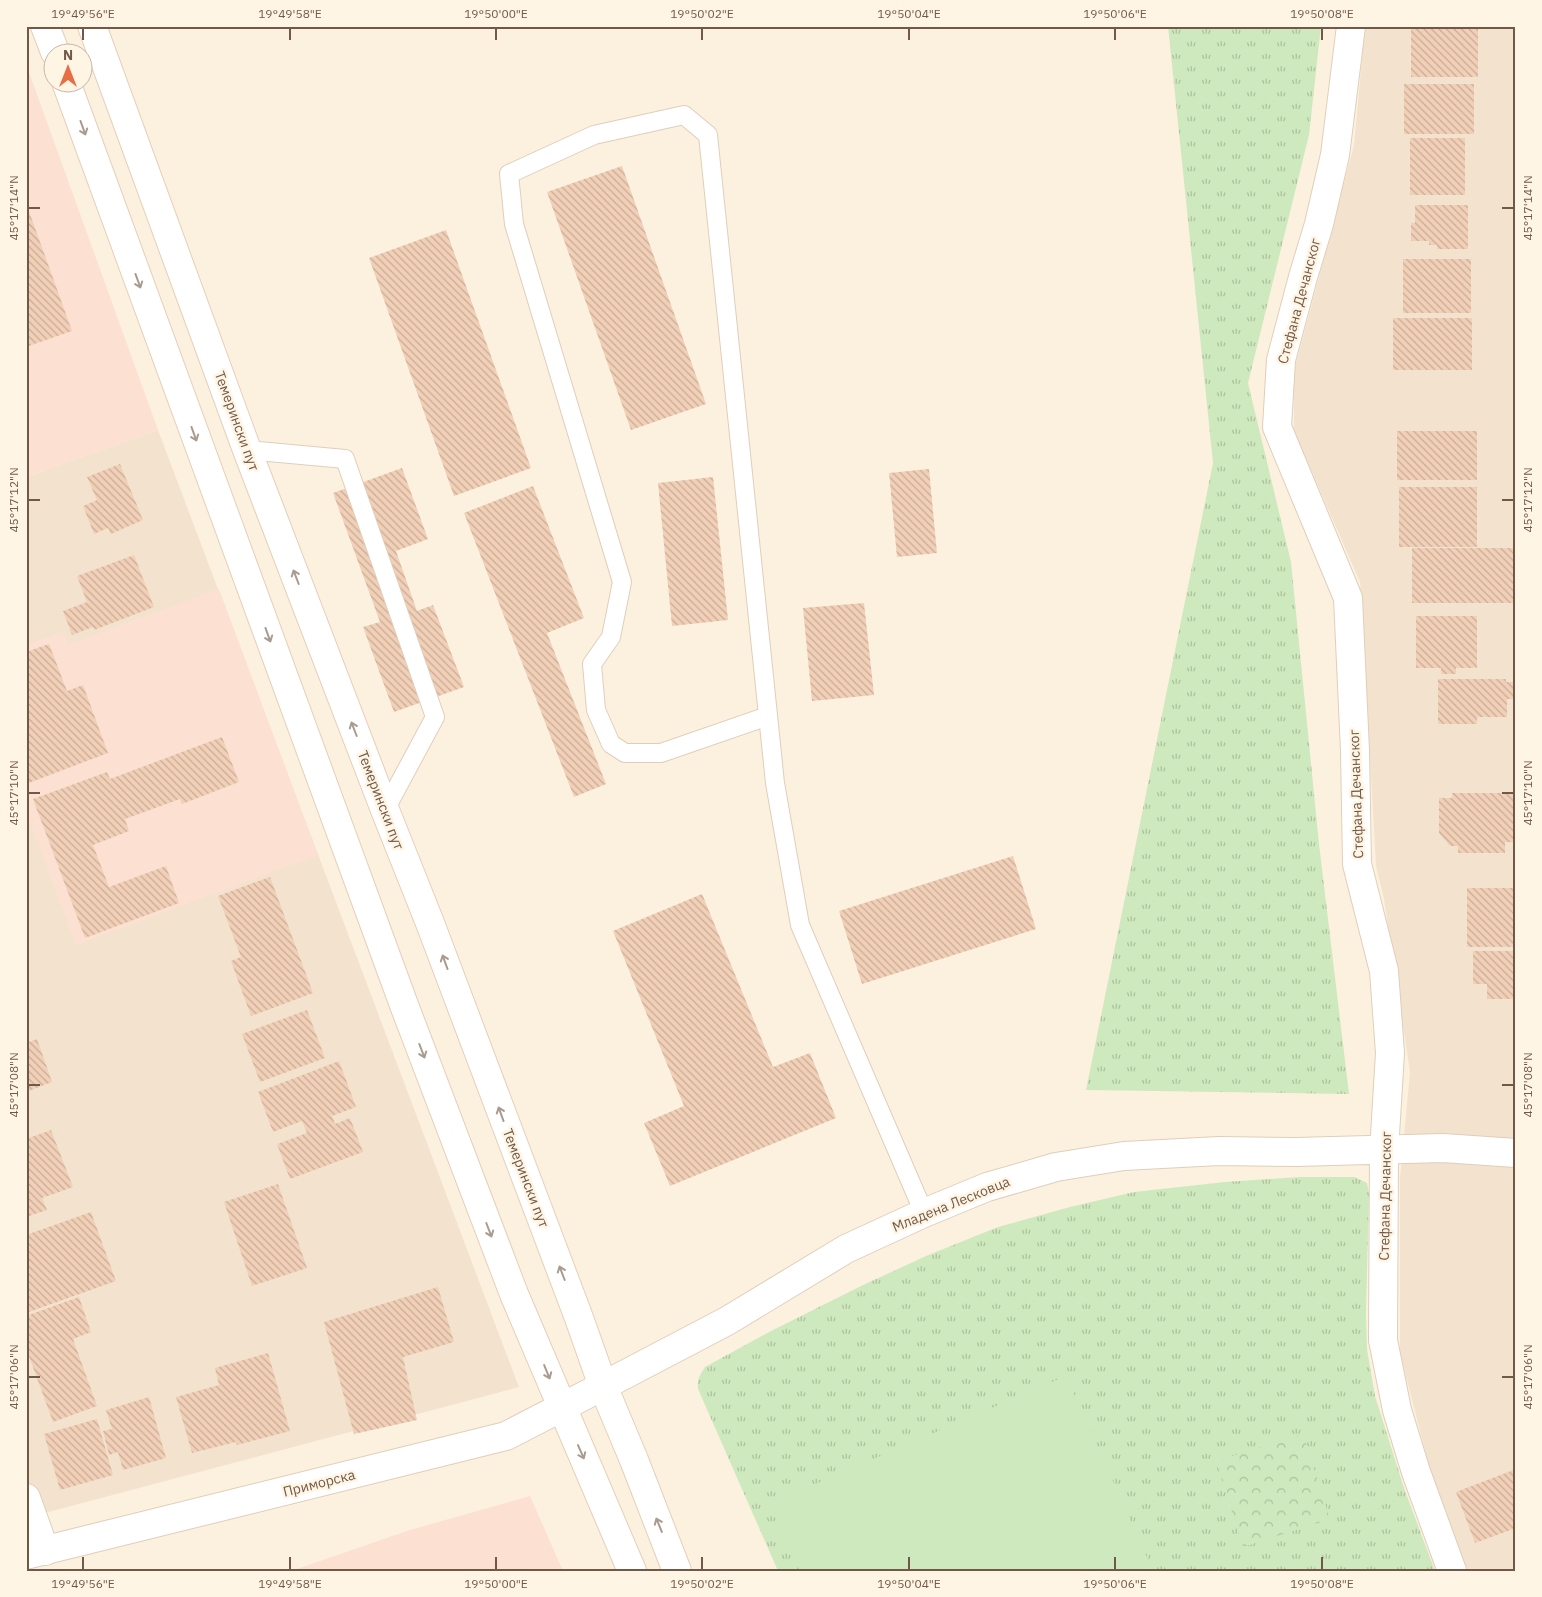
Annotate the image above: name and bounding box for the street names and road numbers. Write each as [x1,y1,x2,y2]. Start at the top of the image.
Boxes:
street label: Стефана Дечанског [1274,236,1324,366]
street label: Темерински пут [211,369,264,474]
street label: Стефана Дечанског [1345,729,1367,859]
street label: Темерински пут [354,748,408,853]
street label: Темерински пут [499,1126,553,1231]
street label: Стефана Дечанског [1375,1131,1395,1261]
street label: Младена Лесковца [889,1172,1013,1236]
street label: Приморска [281,1465,358,1501]

